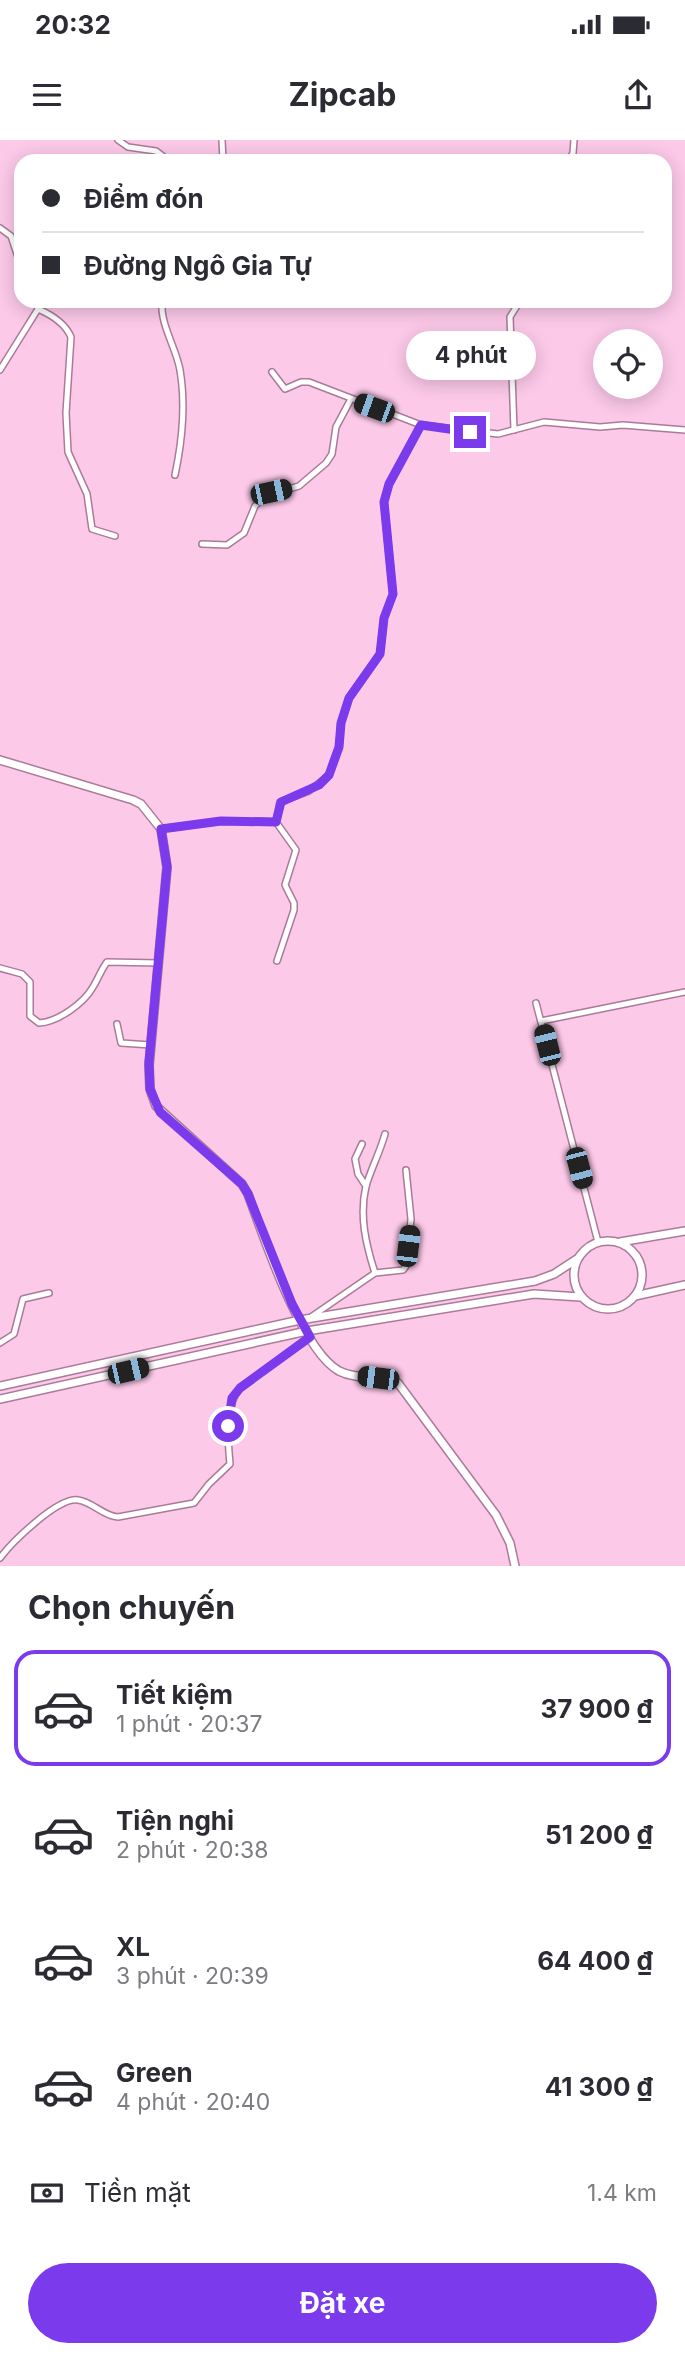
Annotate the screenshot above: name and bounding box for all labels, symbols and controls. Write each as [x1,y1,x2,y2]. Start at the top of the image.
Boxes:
text: 20:32 [35,9,111,40]
text: Zipcab [289,75,396,114]
icon: menu [28,76,66,114]
icon: share [619,76,657,114]
text: Điểm đón [84,183,204,214]
text: Đường Ngô Gia Tự [84,250,312,281]
map controls [593,329,663,399]
button: locate [593,329,663,399]
callout: 4 phút [405,330,535,380]
text: 4 phút [435,341,507,369]
car [351,391,398,425]
route end [454,416,486,448]
car [249,477,294,507]
car [532,1022,563,1068]
car [564,1145,595,1191]
car [396,1224,421,1268]
car [106,1356,151,1386]
car [356,1365,401,1391]
route start [212,1410,244,1442]
text: Chọn chuyến [28,1588,235,1627]
icon: car [32,1677,95,1740]
text: Tiết kiệm [116,1679,233,1710]
text: 37 900 ₫ [540,1693,653,1724]
text: 1 phút · 20:37 [116,1710,263,1738]
icon: car [32,1803,95,1866]
text: Tiện nghi [116,1805,234,1836]
text: 51 200 ₫ [545,1819,653,1850]
text: 2 phút · 20:38 [116,1836,268,1864]
icon: car [32,1929,95,1992]
text: XL [116,1931,150,1962]
text: 64 400 ₫ [537,1945,653,1976]
text: 3 phút · 20:39 [116,1962,269,1990]
icon: car [32,2055,95,2118]
text: Green [116,2057,193,2088]
text: 41 300 ₫ [545,2071,653,2102]
text: 4 phút · 20:40 [116,2088,270,2116]
icon: cash [28,2174,66,2212]
text: Tiền mặt [84,2177,191,2208]
text: 1.4 km [587,2179,657,2207]
button: Đặt xe [28,2263,657,2343]

